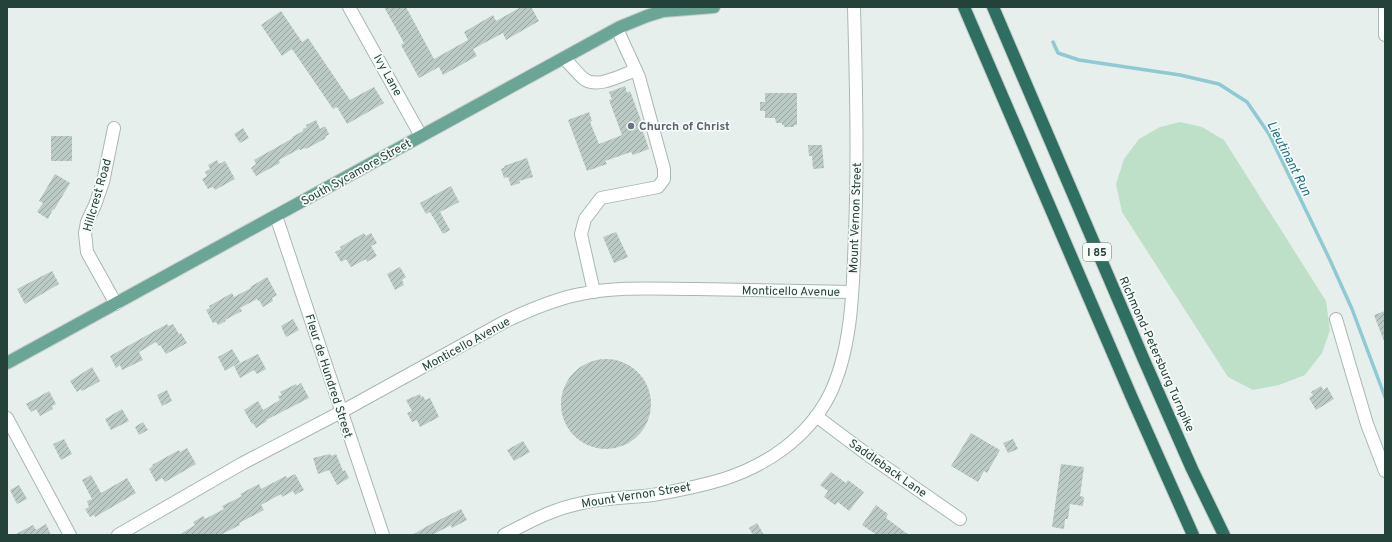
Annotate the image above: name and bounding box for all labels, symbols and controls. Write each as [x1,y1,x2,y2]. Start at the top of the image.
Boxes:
street label: Ivy Lane [369,52,405,99]
place label: Church of Christ [639,119,730,135]
water label: Lieutinant Run [1262,119,1314,199]
marker: Church of Christ [626,121,636,131]
street label: South Sycamore Street [299,136,414,210]
street label: Hillcrest Road [80,157,116,234]
street label: Mount Vernon Street [846,162,866,274]
road number: I 85 [1083,243,1111,261]
street label: Richmond-Petersburg Turnpike [1114,274,1198,435]
street label: Monticello Avenue [742,283,840,301]
street label: Fleur de Hundred Street [300,312,356,440]
street label: Monticello Avenue [420,314,513,376]
street label: Saddleback Lane [845,436,930,502]
street label: Mount Vernon Street [580,479,692,513]

